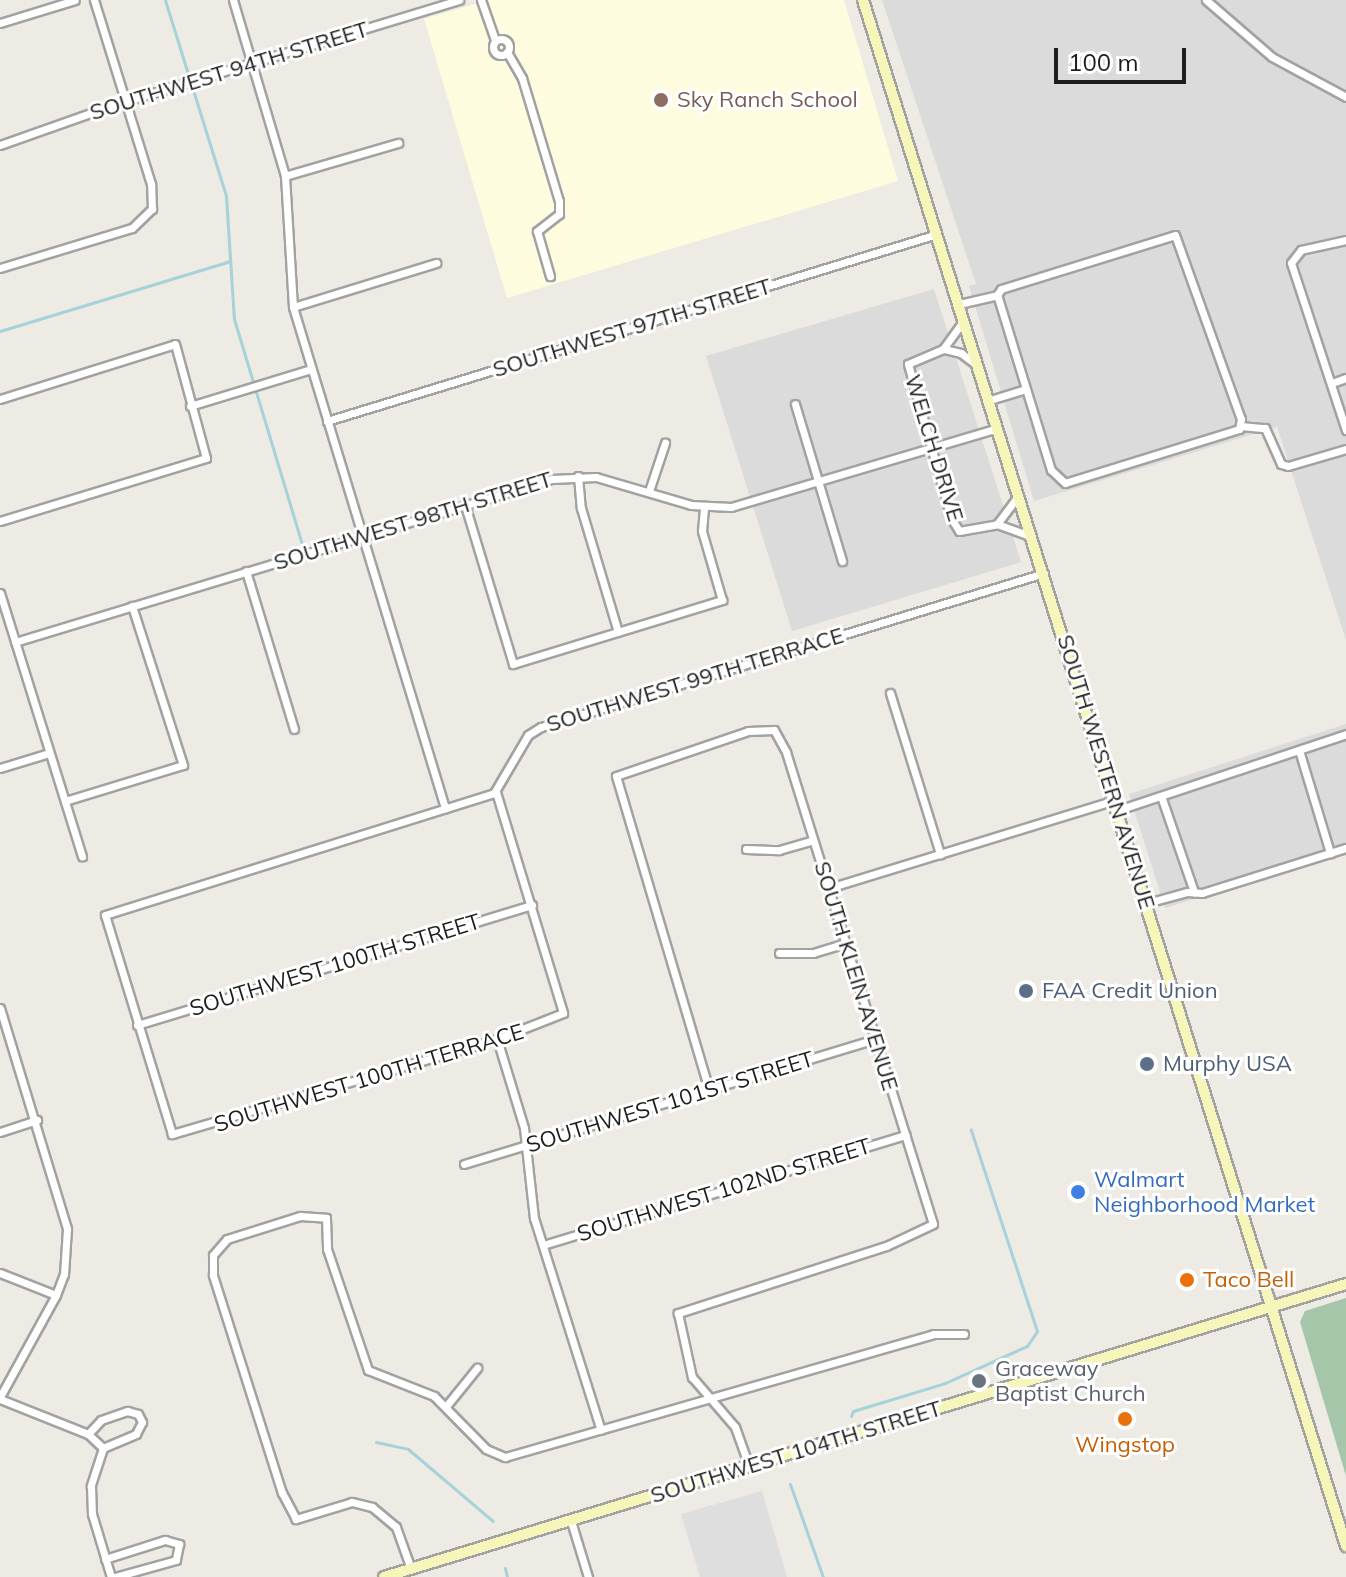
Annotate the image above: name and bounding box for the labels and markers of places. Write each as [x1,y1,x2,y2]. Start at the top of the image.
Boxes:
place label: Sky Ranch School [677,87,858,113]
marker: Sky Ranch School [652,91,670,109]
place label: FAA Credit Union [1042,978,1218,1004]
marker: FAA Credit Union [1017,982,1035,1000]
place label: Murphy USA [1163,1051,1292,1077]
marker: Murphy USA [1138,1055,1156,1073]
place label: Walmart Neighborhood Market [1094,1166,1315,1218]
marker: Walmart Neighborhood Market [1069,1183,1087,1201]
place label: Taco Bell [1203,1267,1294,1293]
marker: Taco Bell [1178,1271,1196,1289]
place label: Graceway Baptist Church [995,1355,1146,1406]
marker: Graceway Baptist Church [970,1372,988,1390]
marker: Wingstop [1116,1410,1134,1428]
place label: Wingstop [1075,1432,1175,1458]

